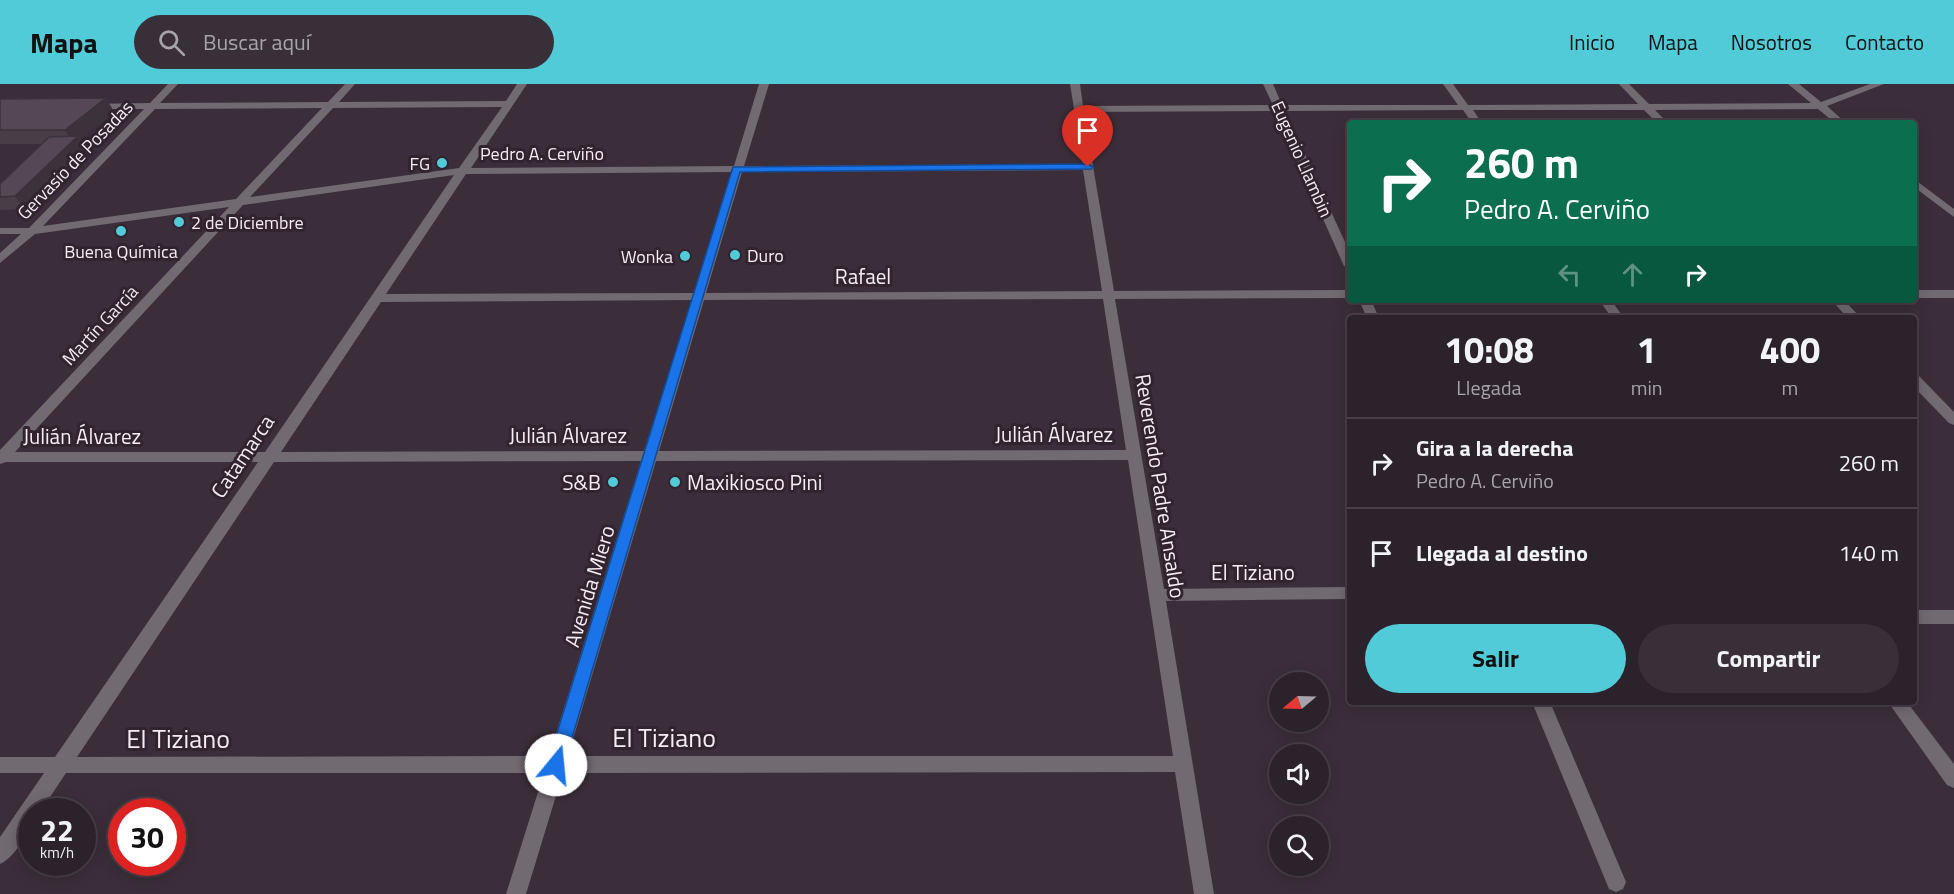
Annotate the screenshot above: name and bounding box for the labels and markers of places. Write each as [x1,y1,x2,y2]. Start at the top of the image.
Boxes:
pin [1062,105,1113,167]
place label: FG [410,150,430,177]
marker: FG [435,156,449,170]
place label: 2 de Diciembre [191,209,304,236]
marker: 2 de Diciembre [172,215,186,229]
marker: Buena Química [114,224,128,238]
place label: Buena Química [64,238,178,265]
place label: Duro [747,242,784,269]
place label: Wonka [621,243,673,270]
marker: Duro [728,248,742,262]
marker: Wonka [678,249,692,263]
place label: S&B [562,466,601,498]
place label: Maxikiosco Pini [687,466,822,498]
marker: S&B [606,475,620,489]
marker: Maxikiosco Pini [668,475,682,489]

